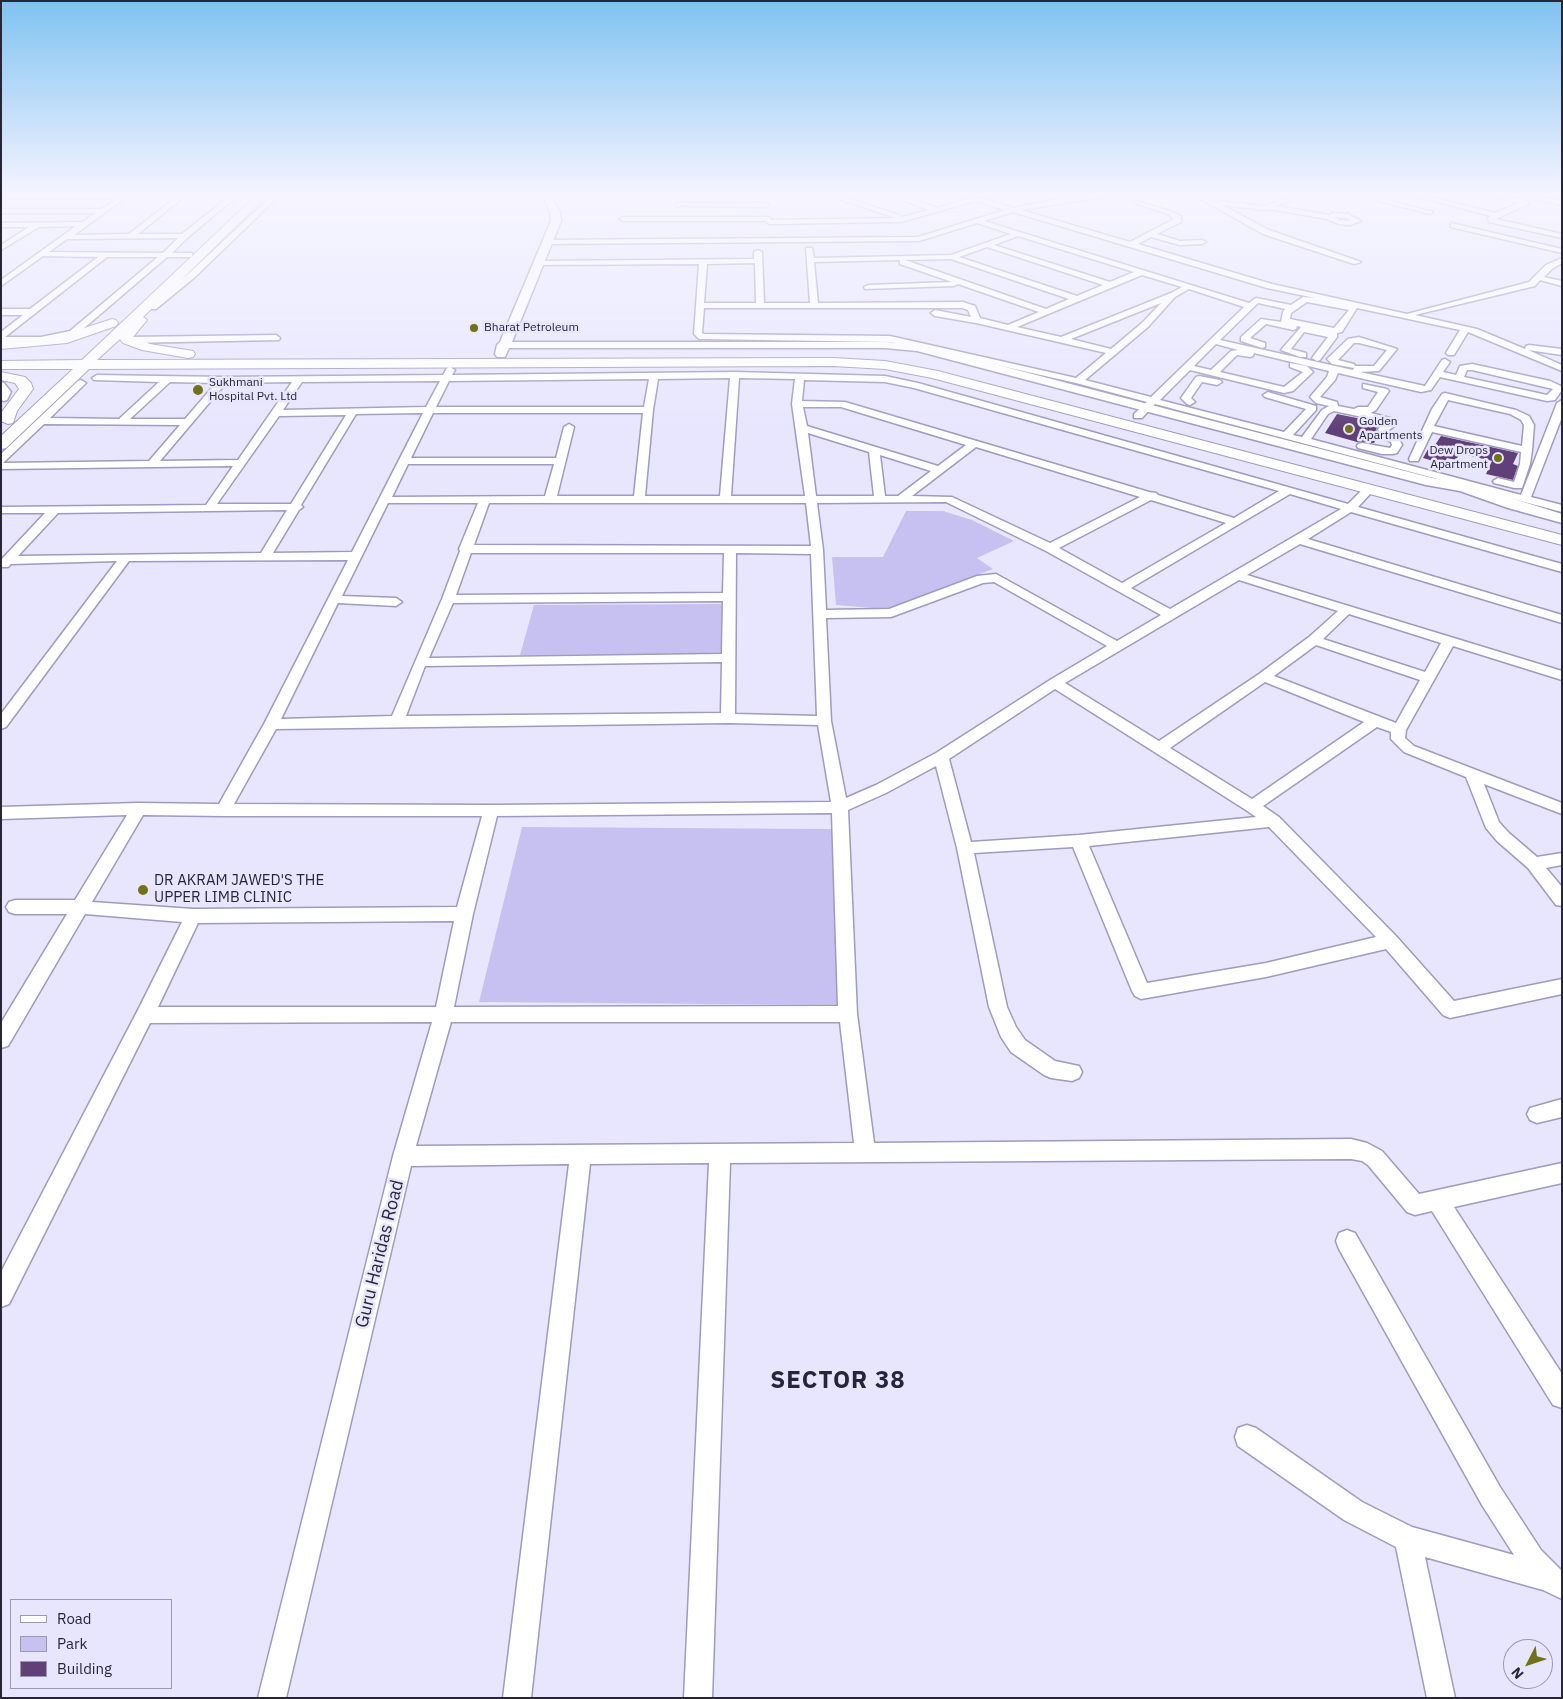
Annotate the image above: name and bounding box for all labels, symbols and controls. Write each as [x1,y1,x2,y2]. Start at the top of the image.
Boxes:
place label: Bharat Petroleum [484,321,579,335]
marker: Bharat Petroleum [468,322,480,334]
place label: Sukhmani Hospital Pvt. Ltd [209,376,297,404]
marker: Sukhmani Hospital Pvt. Ltd [191,383,205,397]
place label: Golden Apartments [1359,415,1423,443]
marker: Golden Apartments [1343,423,1355,435]
place label: Dew Drops Apartment [1429,444,1488,472]
marker: Dew Drops Apartment [1492,452,1504,464]
place label: DR AKRAM JAWED'S THE UPPER LIMB CLINIC [154,872,324,907]
marker: DR AKRAM JAWED'S THE UPPER LIMB CLINIC [136,883,150,897]
street label: Guru Haridas Road [351,1178,409,1330]
district label: SECTOR 38 [769,1367,907,1395]
legend [10,1599,172,1689]
text: Road [57,1609,92,1628]
text: Park [57,1634,87,1653]
north arrow [1503,1639,1553,1689]
text: Building [57,1659,112,1678]
text: N [1507,1663,1528,1683]

